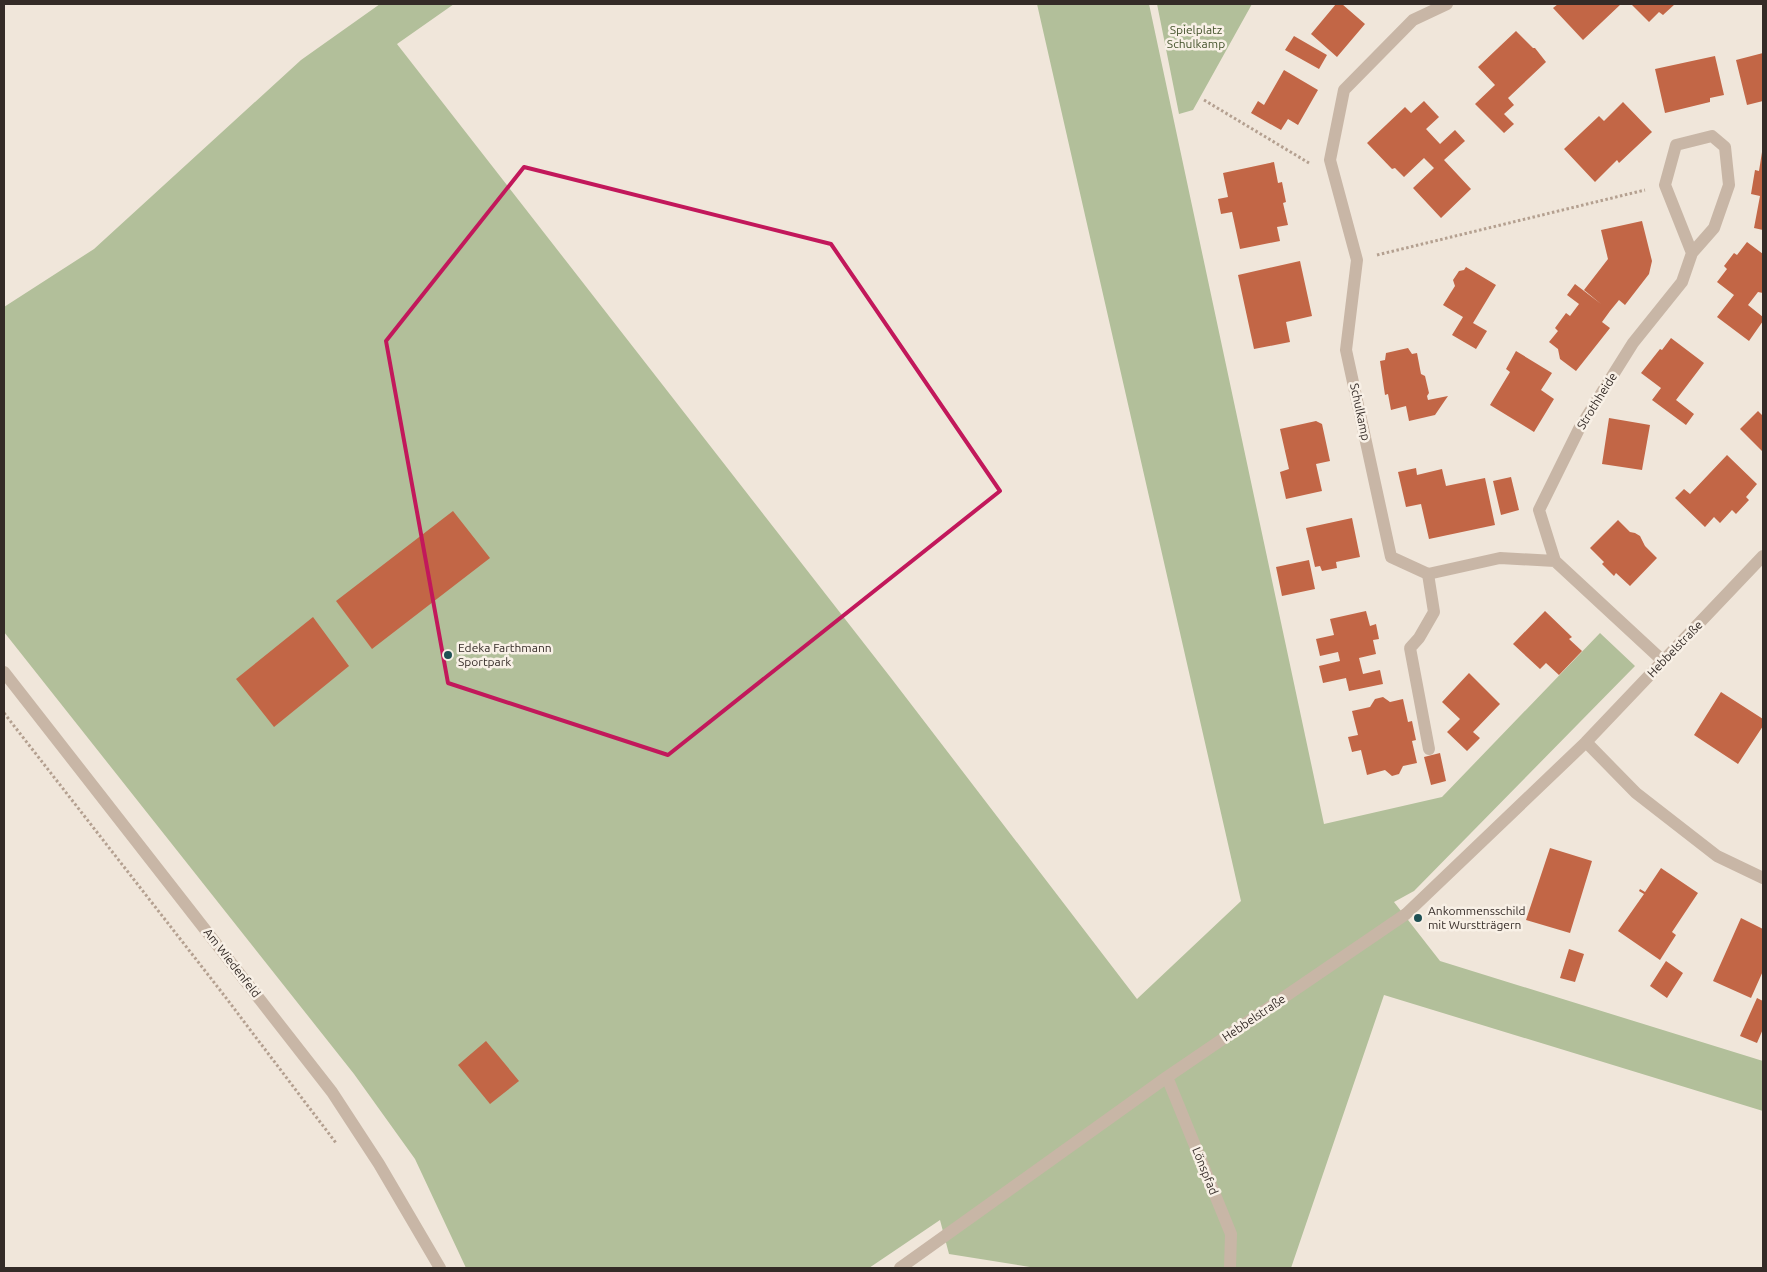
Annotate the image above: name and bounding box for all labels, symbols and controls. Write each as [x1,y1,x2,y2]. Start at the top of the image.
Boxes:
park label: Spielplatz Schulkamp [1167,23,1225,50]
street label: Strothheide [1574,370,1619,431]
street label: Schulkamp [1348,382,1373,442]
street label: Hebbelstraße [1645,618,1705,680]
place label: Edeka Farthmann Sportpark [458,641,552,668]
marker: Edeka Farthmann Sportpark [442,649,454,661]
place label: Ankommensschild mit Wurstträgern [1428,904,1526,931]
marker: Ankommensschild mit Wurstträgern [1412,912,1424,924]
street label: Am Wiedenfeld [202,926,263,1000]
street label: Hebbelstraße [1220,992,1288,1043]
street label: Lönspfad [1190,1145,1221,1196]

